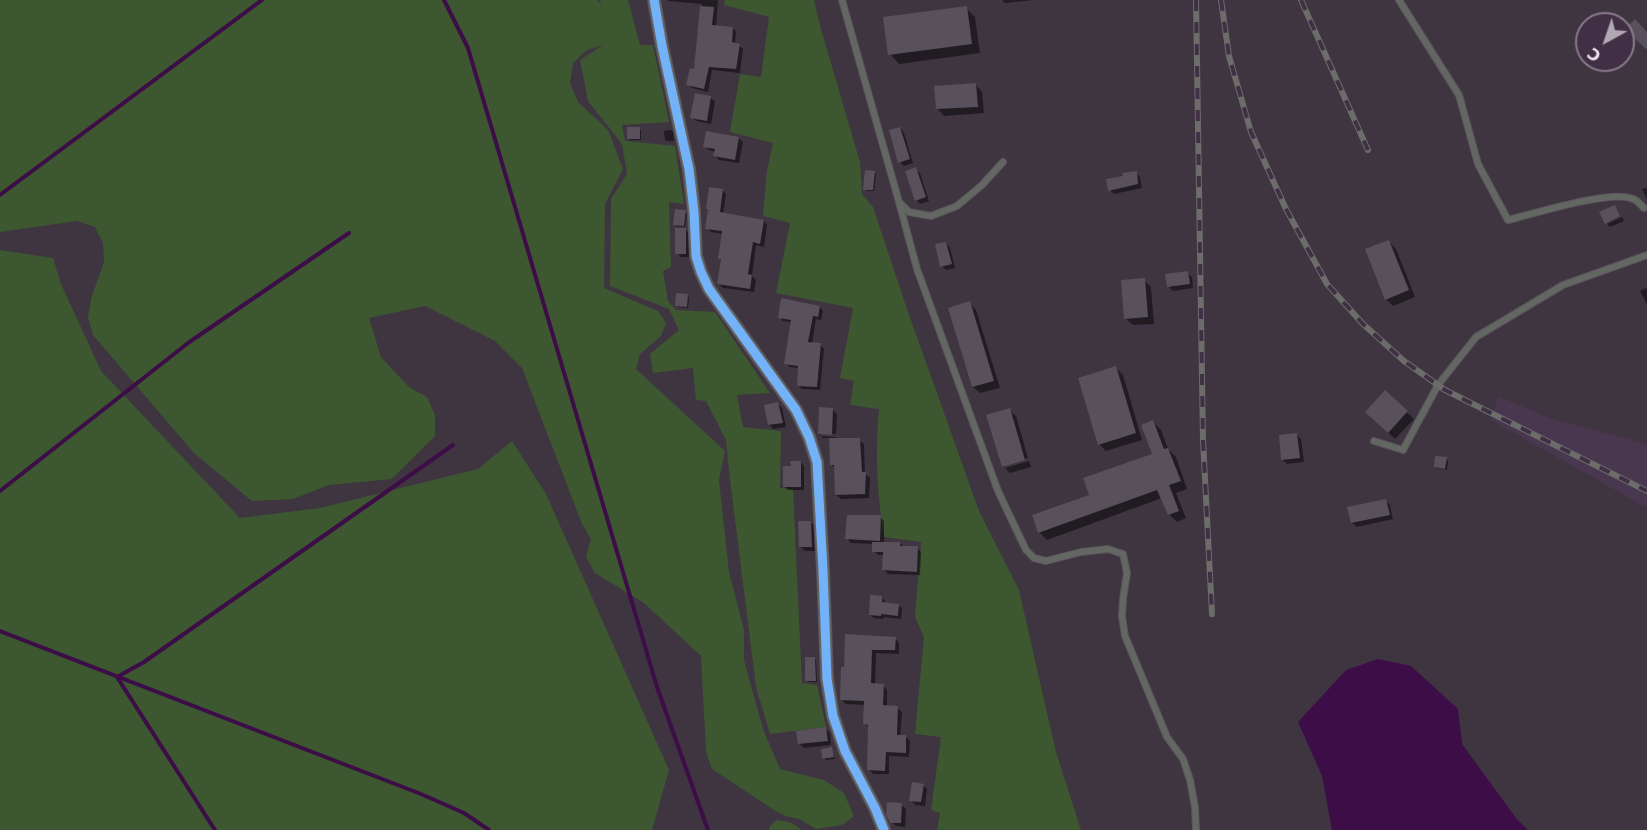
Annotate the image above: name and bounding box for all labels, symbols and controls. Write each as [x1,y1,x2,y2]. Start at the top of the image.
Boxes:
north arrow [1575,12,1635,72]
text: С [1584,44,1605,66]

